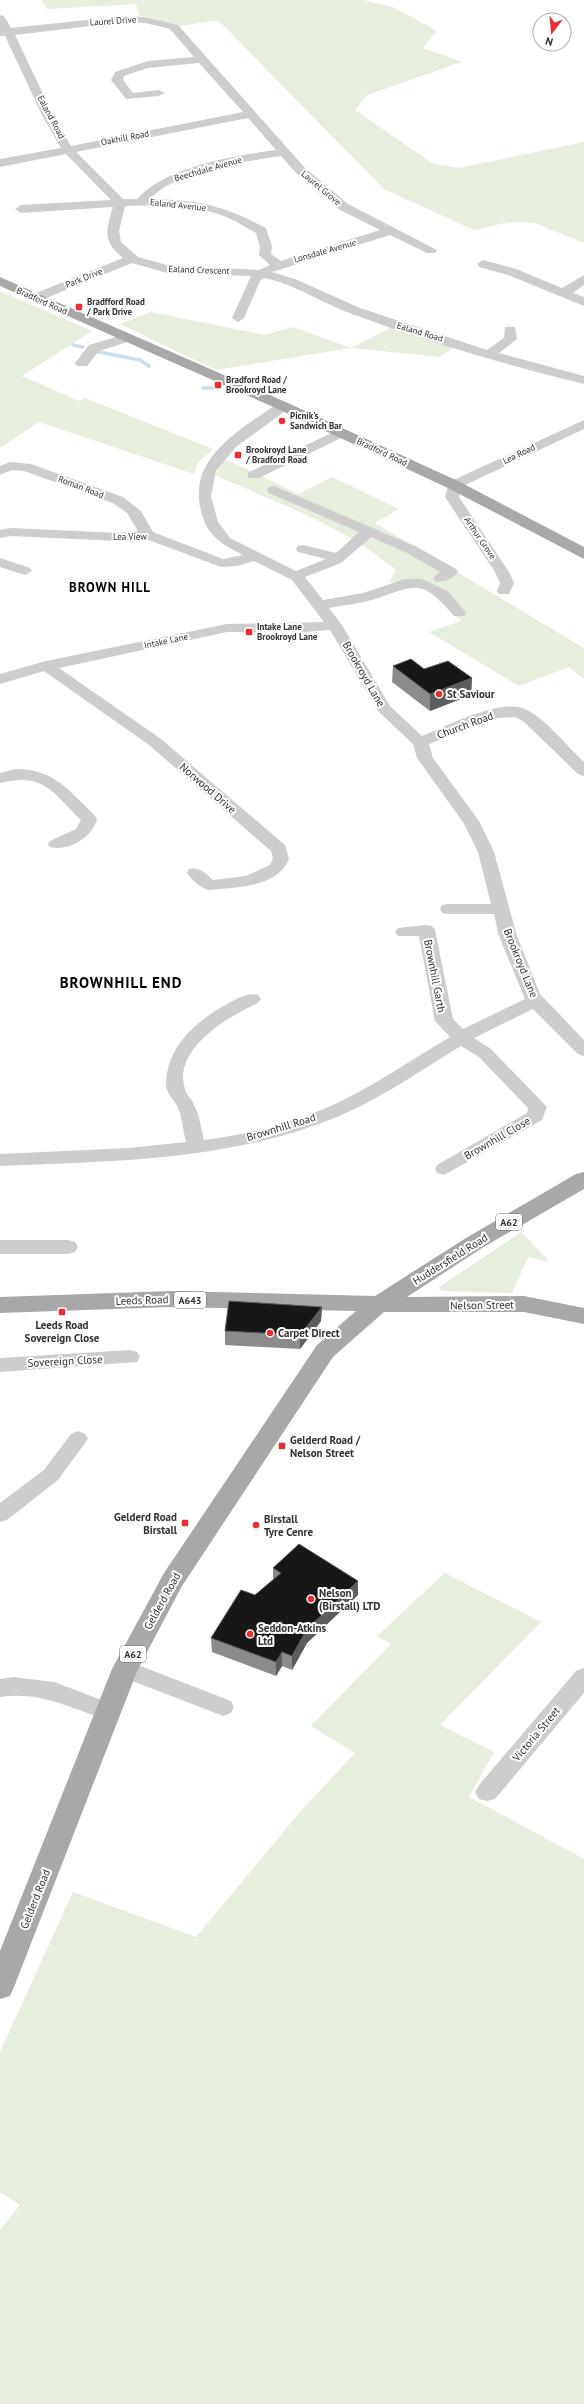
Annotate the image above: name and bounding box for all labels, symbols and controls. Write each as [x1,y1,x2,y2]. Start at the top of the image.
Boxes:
north arrow [532,12,572,52]
street label: Laurel Drive [89,13,137,28]
text: N [544,34,555,49]
street label: Ealand Road [35,93,68,140]
street label: Oakhill Road [100,127,150,148]
street label: Beechdale Avenue [173,153,243,183]
street label: Laurel Grove [299,168,344,208]
street label: Ealand Avenue [149,196,207,213]
street label: Lonsdale Avenue [292,236,358,265]
street label: Ealand Crescent [168,263,230,276]
street label: Park Drive [64,265,104,290]
street label: Bradford Road [15,284,70,317]
place label: Bradfford Road / Park Drive [86,296,145,317]
marker: Bradfford Road / Park Drive [74,302,84,312]
street label: Ealand Road [396,319,445,344]
place label: Bradford Road / Brookroyd Lane [226,374,287,395]
marker: Bradford Road / Brookroyd Lane [213,380,223,390]
place label: Picnik's Sandwich Bar [290,410,343,431]
marker: Picnik's Sandwich Bar [277,416,287,426]
street label: Bradford Road [355,435,409,468]
street label: Lea Road [501,441,537,466]
place label: Brookroyd Lane / Bradford Road [245,444,307,465]
marker: Brookroyd Lane / Bradford Road [233,450,243,460]
street label: Roman Road [57,473,106,500]
street label: Arthur Grove [462,514,499,561]
street label: Lea View [113,531,147,542]
district label: BROWN HILL [69,579,151,596]
place label: Intake Lane Brookroyd Lane [257,621,318,642]
marker: Intake Lane Brookroyd Lane [244,627,254,637]
street label: Intake Lane [143,630,189,651]
street label: Brookroyd Lane [340,639,389,710]
place label: St Saviour [447,687,495,701]
marker: St Saviour [434,689,444,699]
street label: Church Road [435,708,495,742]
street label: Norwood Drive [177,760,239,817]
street label: Brookroyd Lane [501,926,541,1000]
street label: Brownhill Garth [421,938,449,1014]
district label: BROWNHILL END [60,973,182,992]
street label: Brownhill Road [245,1110,317,1144]
street label: Brownhill Close [461,1113,533,1163]
road number: A62 [496,1214,522,1230]
street label: Huddersfield Road [410,1230,490,1288]
street label: Leeds Road [115,1292,169,1308]
road number: A643 [174,1292,206,1308]
street label: Nelson Street [450,1297,514,1313]
marker: Leeds Road Sovereign Close [57,1307,67,1317]
place label: Leeds Road Sovereign Close [25,1318,100,1345]
place label: Carpet Direct [278,1326,340,1340]
marker: Carpet Direct [265,1328,275,1338]
street label: Sovereign Close [27,1352,103,1370]
place label: Gelderd Road / Nelson Street [290,1433,361,1460]
marker: Gelderd Road / Nelson Street [277,1441,287,1451]
place label: Gelderd Road Birstall [114,1510,178,1537]
place label: Birstall Tyre Cenre [264,1512,313,1539]
marker: Gelderd Road Birstall [180,1518,190,1528]
marker: Birstall Tyre Cenre [251,1520,261,1530]
street label: Gelderd Road [141,1570,183,1632]
place label: Nelson (Birstall) LTD [319,1586,380,1613]
marker: Nelson (Birstall) LTD [306,1594,316,1604]
place label: Seddon-Atkins Ltd [258,1621,326,1648]
marker: Seddon-Atkins Ltd [245,1629,255,1639]
road number: A62 [120,1646,146,1662]
street label: Victoria Street [509,1704,563,1765]
street label: Gelderd Road [17,1867,53,1931]

